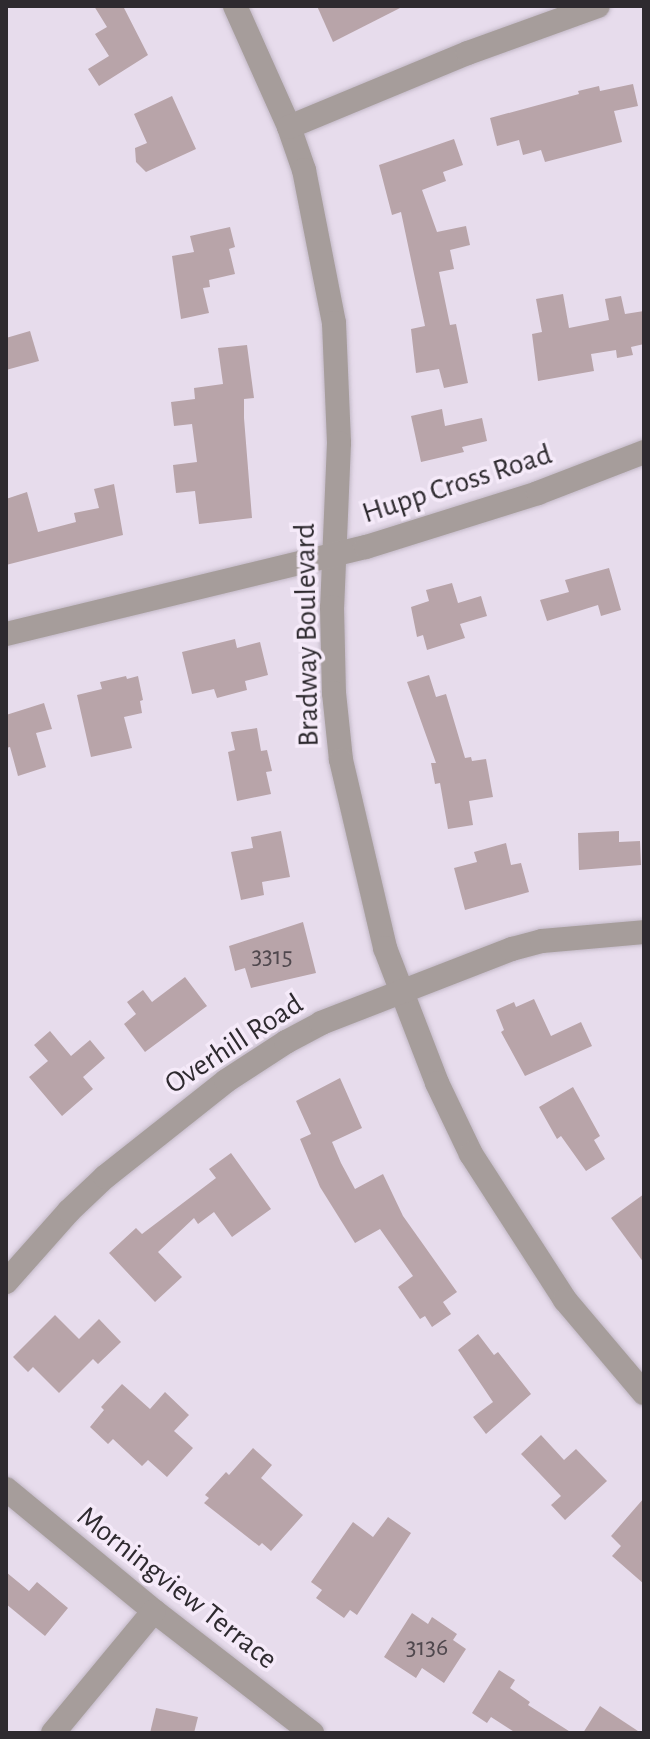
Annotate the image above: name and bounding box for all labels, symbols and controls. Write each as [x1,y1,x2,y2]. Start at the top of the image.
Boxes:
street label: Hupp Cross Road [358,436,556,532]
street label: Bradway Boulevard [287,523,327,747]
house number: 3315 [251,941,293,973]
street label: Overhill Road [158,986,310,1102]
street label: Morningview Terrace [70,1499,284,1677]
house number: 3136 [406,1632,448,1664]

